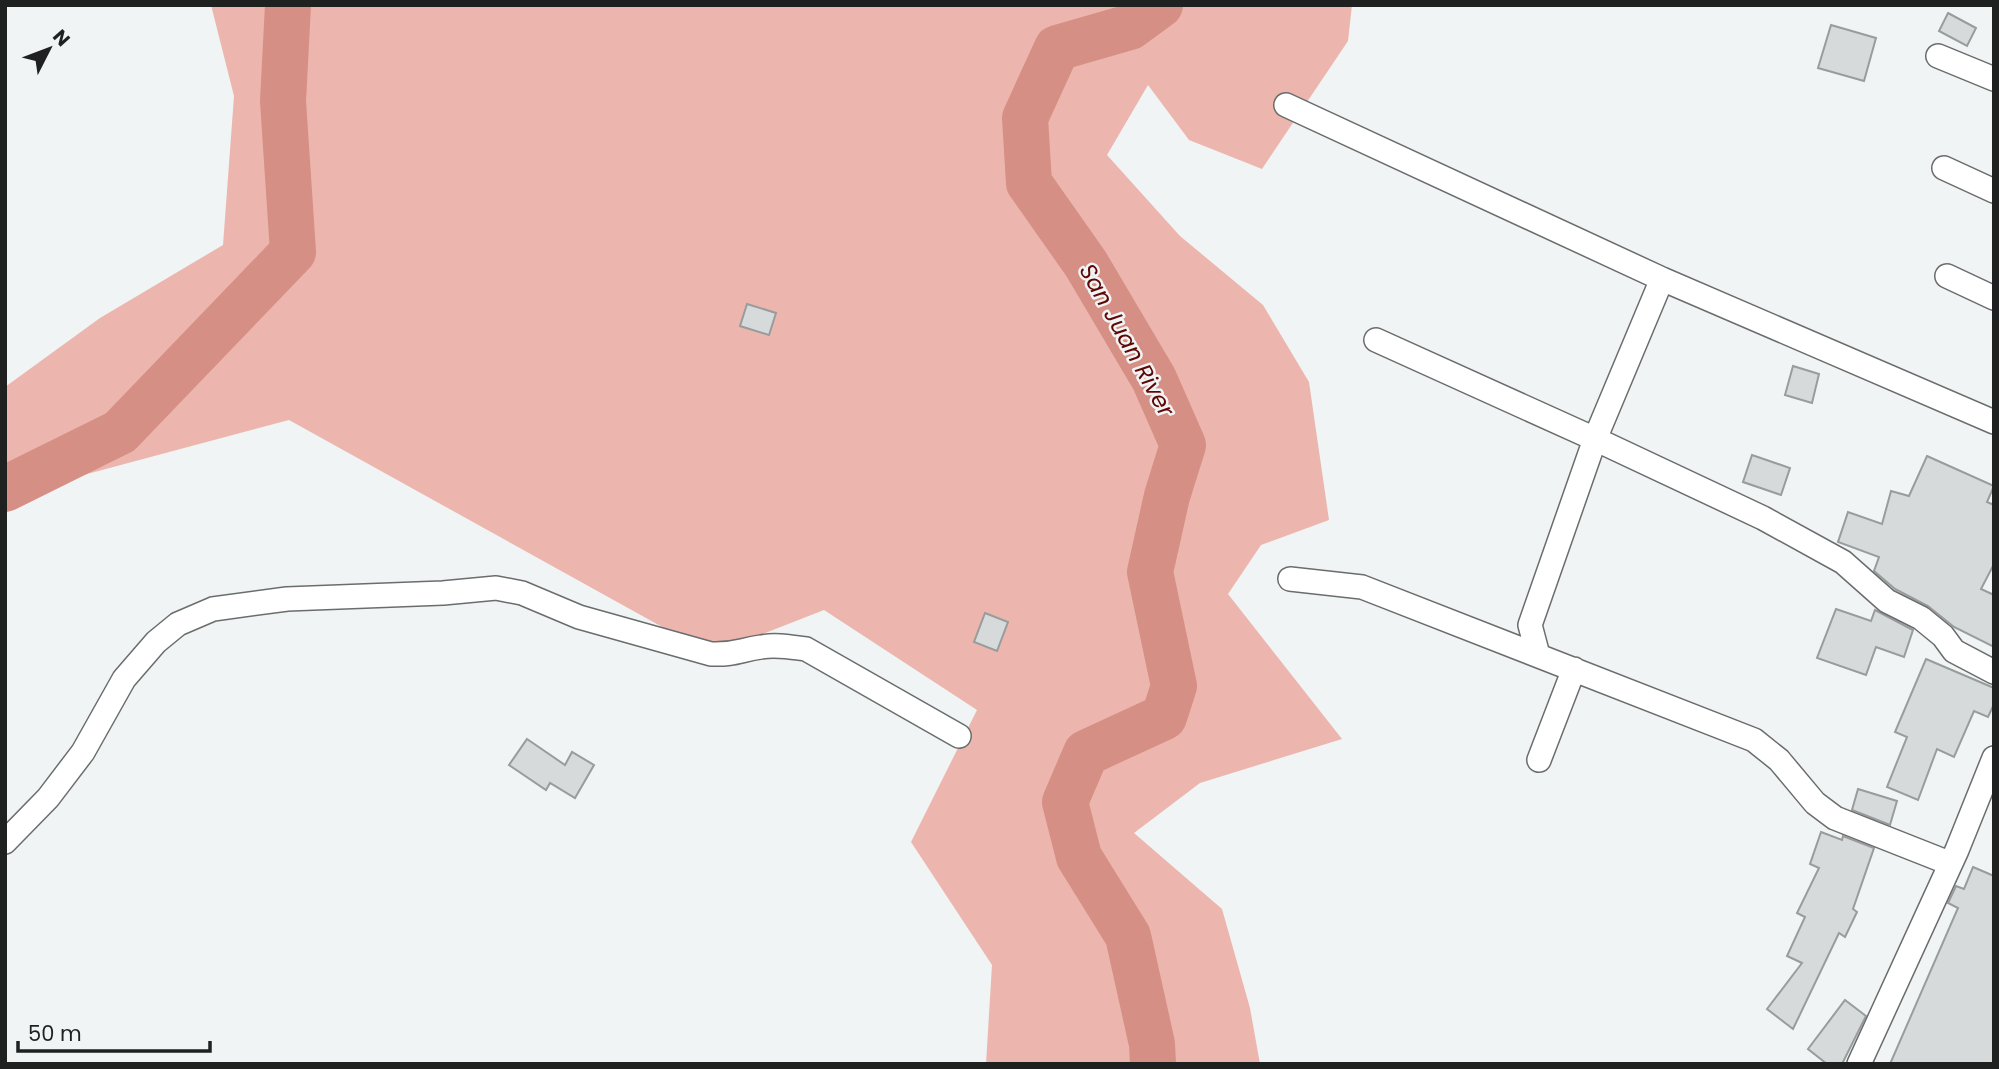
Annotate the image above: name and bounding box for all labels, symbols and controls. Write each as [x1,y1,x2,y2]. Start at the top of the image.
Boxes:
north arrow [14,14,84,84]
text: N [46,24,76,52]
water label: San Juan River [1072,258,1183,423]
scale bar [18,1010,210,1054]
text: 50 m [28,1019,82,1048]

